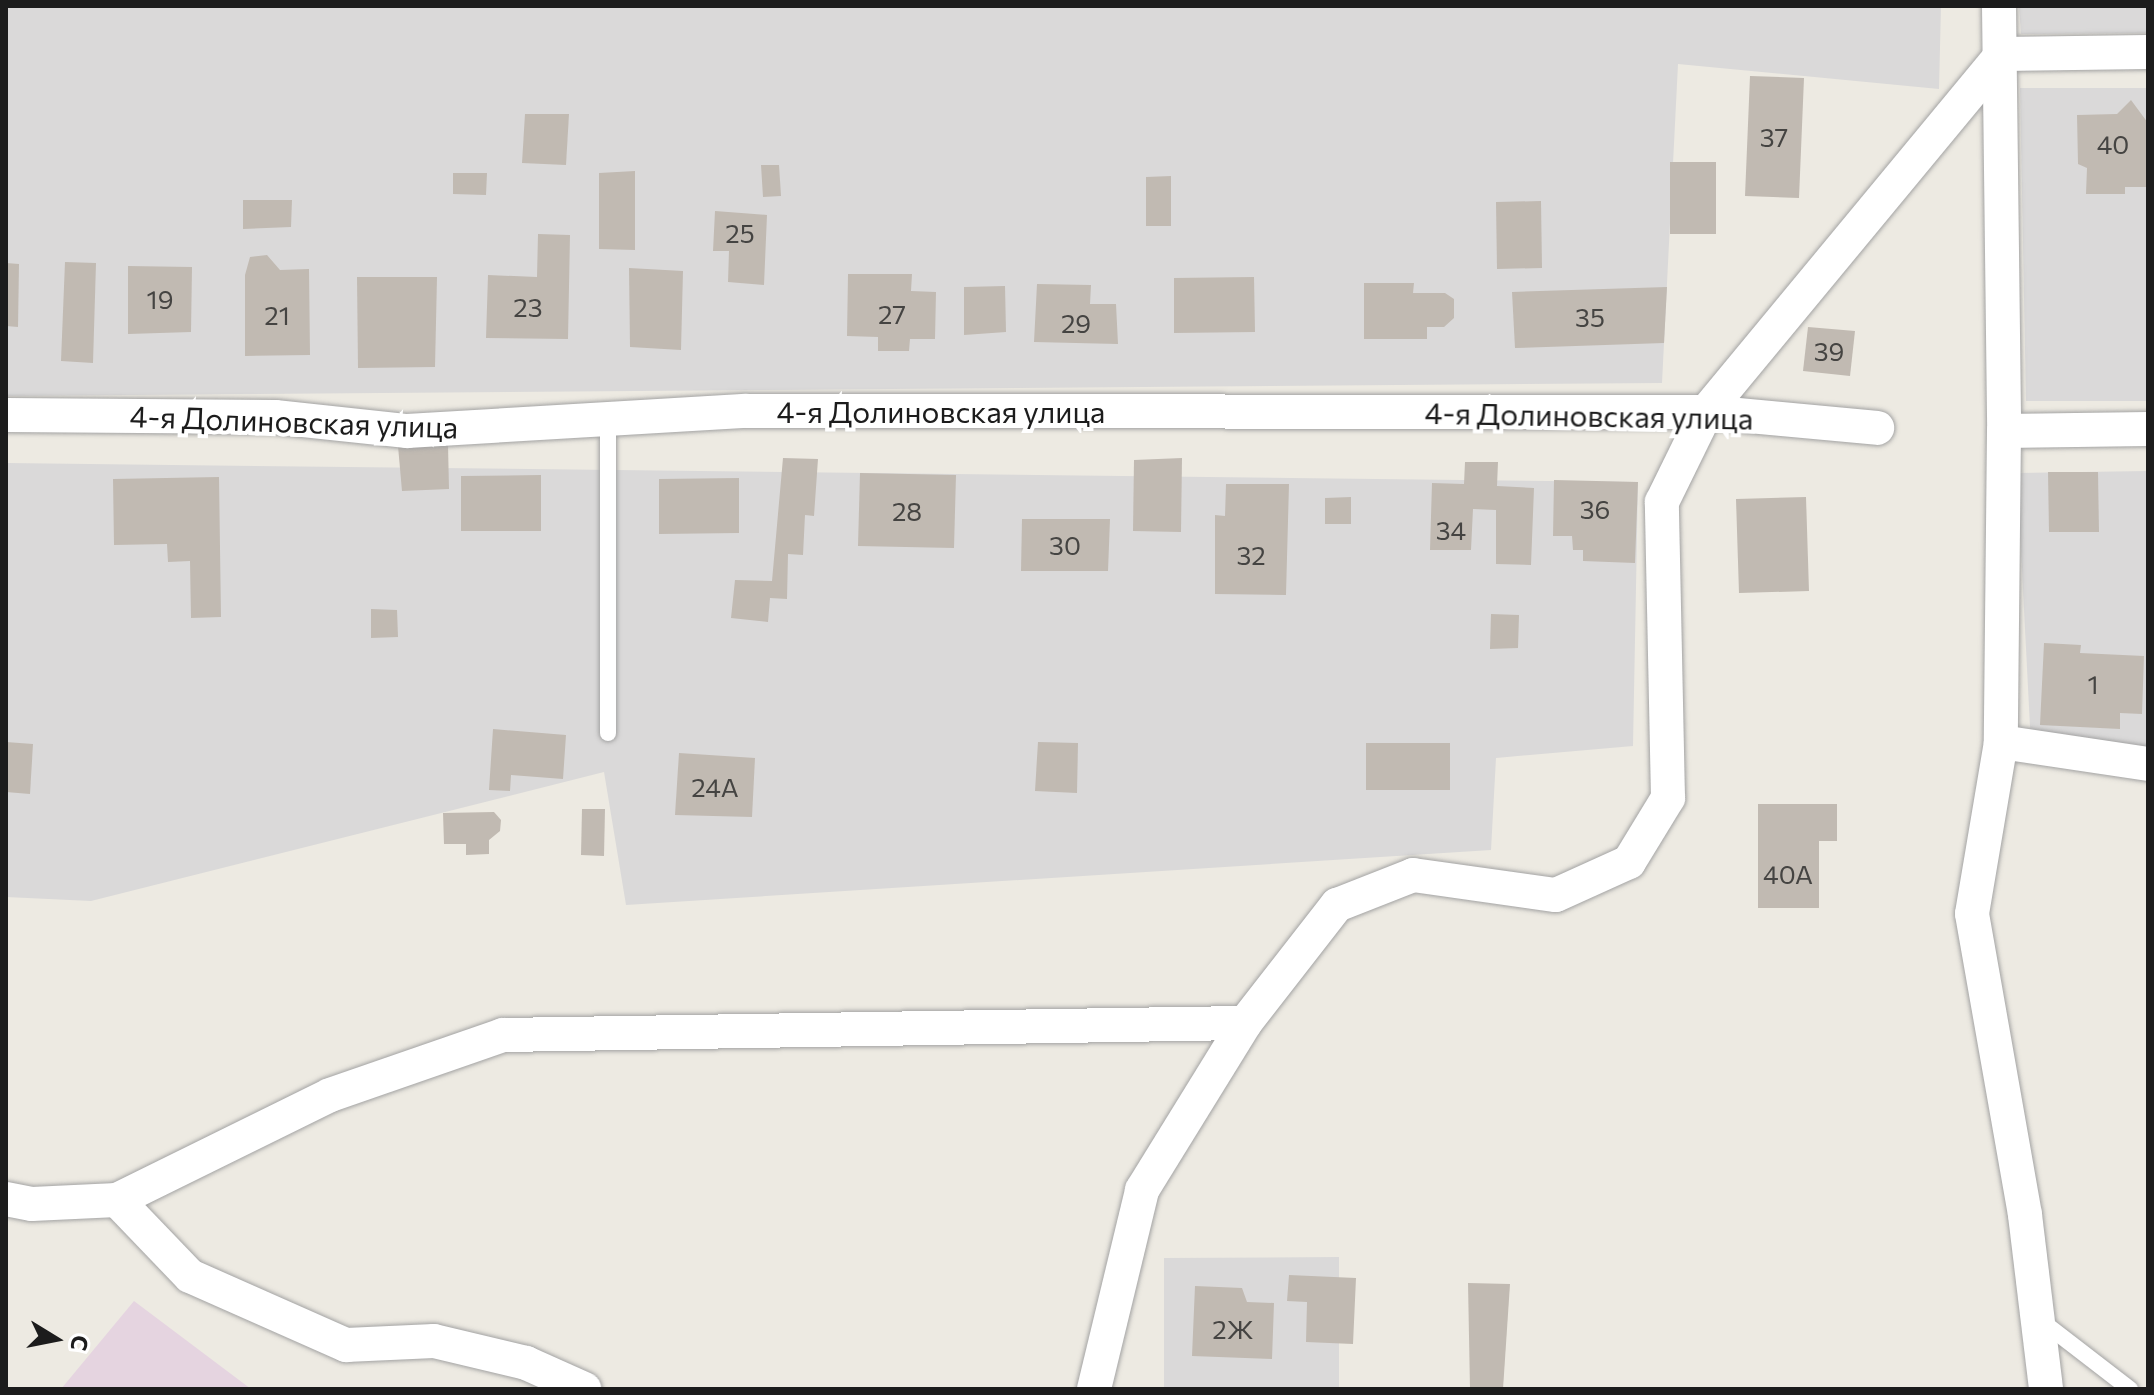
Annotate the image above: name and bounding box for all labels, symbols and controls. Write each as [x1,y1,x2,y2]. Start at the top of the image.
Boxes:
house number: 37 [1760,121,1788,153]
house number: 40 [2097,128,2129,160]
house number: 25 [725,217,755,249]
house number: 19 [147,283,173,315]
house number: 23 [513,291,543,323]
house number: 27 [878,298,906,330]
house number: 21 [264,299,290,331]
house number: 35 [1575,301,1605,333]
house number: 29 [1061,307,1091,339]
house number: 39 [1814,335,1844,367]
street label: 4-я Долиновская улица [777,393,1105,429]
street label: 4-я Долиновская улица [1424,394,1754,436]
street label: 4-я Долиновская улица [129,397,459,445]
house number: 36 [1580,493,1610,525]
house number: 28 [892,495,922,527]
house number: 34 [1436,514,1466,546]
house number: 30 [1049,529,1081,561]
house number: 32 [1236,539,1266,571]
house number: 1 [2087,668,2099,700]
house number: 24А [691,771,739,803]
house number: 40А [1763,858,1813,890]
north arrow [16,1299,96,1379]
house number: 2Ж [1212,1313,1254,1345]
text: С [66,1333,95,1353]

